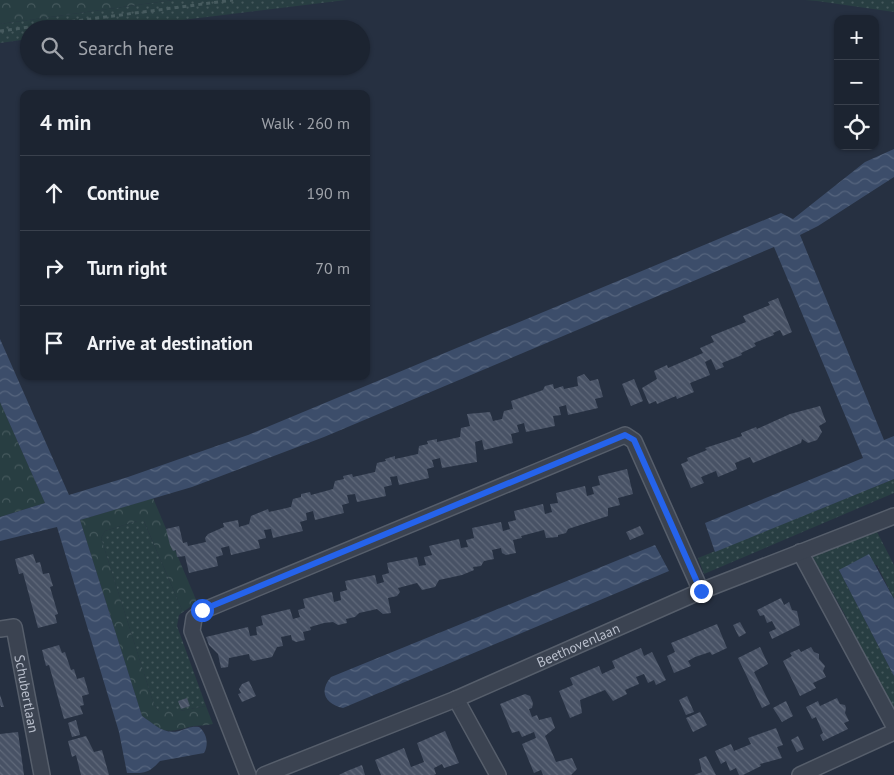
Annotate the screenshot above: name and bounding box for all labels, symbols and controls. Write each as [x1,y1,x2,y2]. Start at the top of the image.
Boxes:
map controls [834,15,879,150]
button: + [834,15,879,60]
search box [20,20,370,75]
icon: search [38,34,66,62]
text: Search here [78,36,174,60]
button: − [834,60,879,105]
button: locate [834,105,879,150]
text: 4 min [40,109,91,136]
text: Walk · 260 m [261,113,350,133]
icon: ahead [40,179,68,207]
text: Continue [87,181,159,205]
text: 190 m [307,183,350,203]
icon: right [40,254,68,282]
text: Turn right [87,256,167,280]
text: 70 m [315,258,350,278]
icon: arrive [40,329,68,357]
text: Arrive at destination [87,331,253,355]
route end [690,580,713,603]
route start [191,599,214,622]
street label: Beethovenlaan [534,619,623,671]
street label: Schubertlaan [10,653,43,734]

